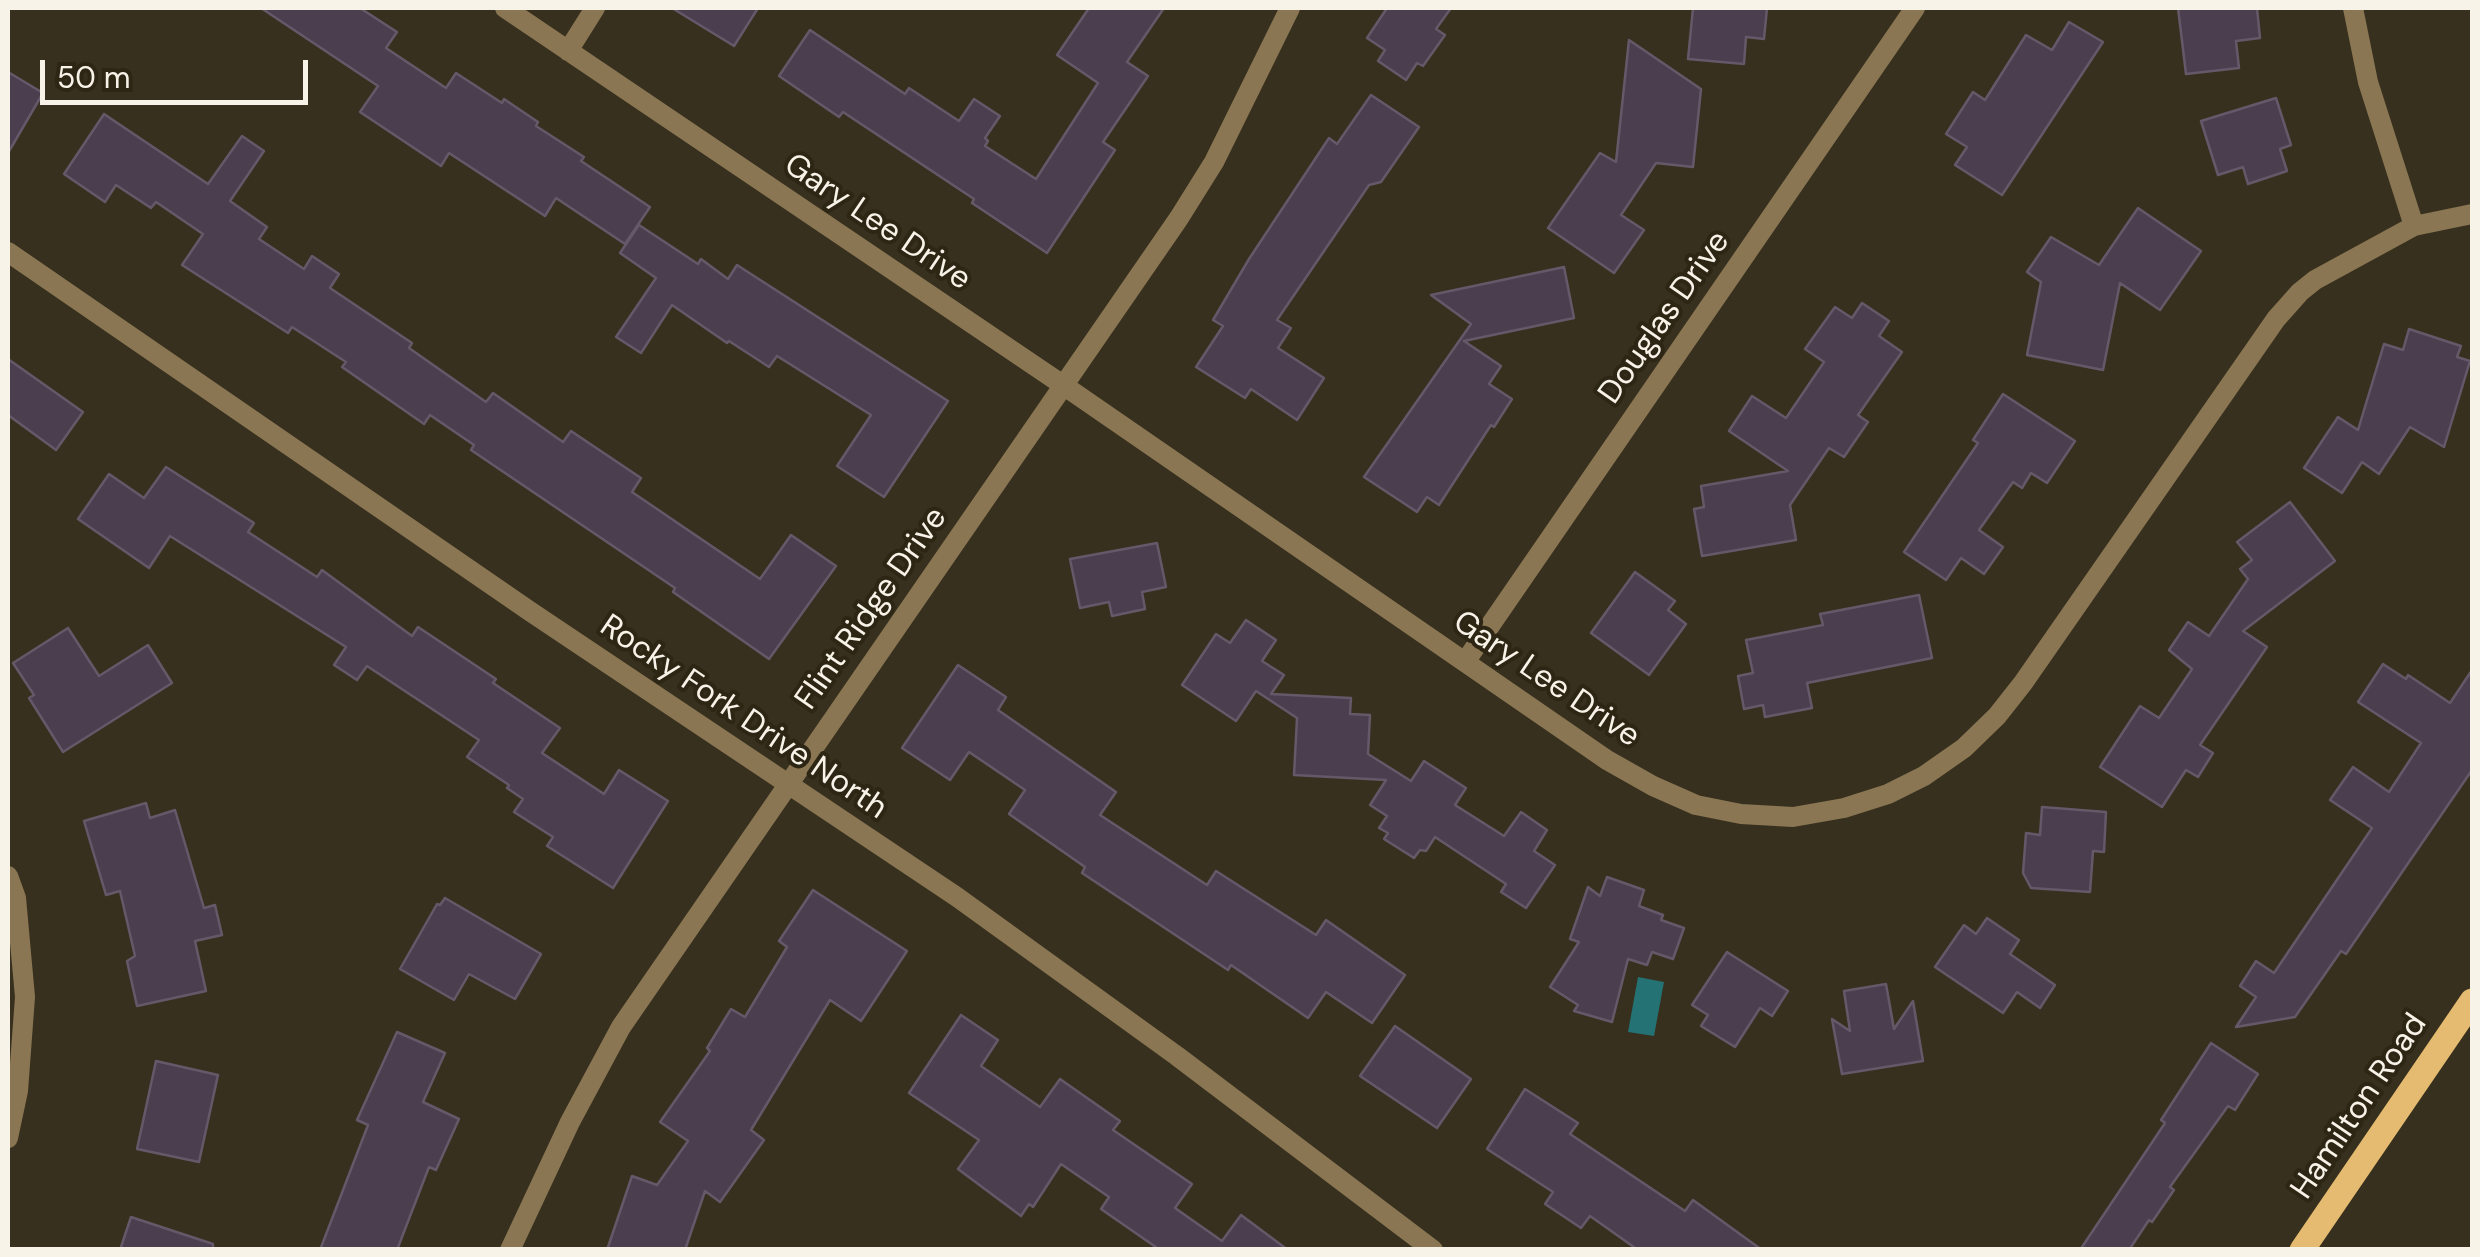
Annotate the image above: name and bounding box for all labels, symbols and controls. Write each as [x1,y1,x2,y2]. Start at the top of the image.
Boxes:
scale bar [45,40,312,102]
text: 50 m [57,58,131,97]
street label: Gary Lee Drive [776,147,978,299]
street label: Douglas Drive [1591,224,1739,412]
street label: Flint Ridge Drive [788,501,956,717]
street label: Gary Lee Drive [1445,604,1647,756]
street label: Rocky Fork Drive North [592,608,894,828]
street label: Hamilton Road [2284,1007,2436,1207]

